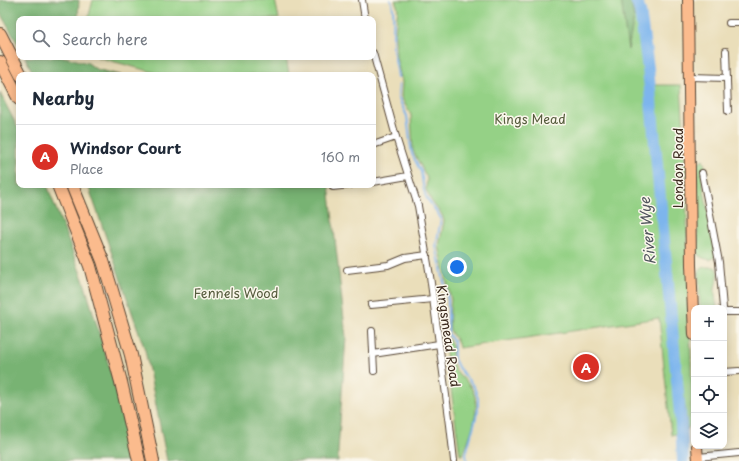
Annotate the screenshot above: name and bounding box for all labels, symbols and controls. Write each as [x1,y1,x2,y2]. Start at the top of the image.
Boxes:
search box [16,16,376,60]
icon: search [30,27,52,49]
text: Search here [62,27,148,50]
text: Nearby [32,85,94,111]
park label: Kings Mead [494,109,566,128]
street label: London Road [668,128,687,208]
text: Windsor Court [70,136,182,159]
text: A [40,147,50,166]
text: 160 m [321,147,360,166]
text: Place [70,159,103,178]
water label: River Wye [633,195,660,266]
your location [447,257,467,277]
park label: Fennels Wood [194,283,278,302]
street label: Kingsmead Road [432,284,466,388]
map controls [691,305,727,449]
button: + [691,305,727,341]
button: − [691,341,727,377]
pin: A [573,352,599,382]
button: locate [691,377,727,413]
button: layers [691,413,727,449]

